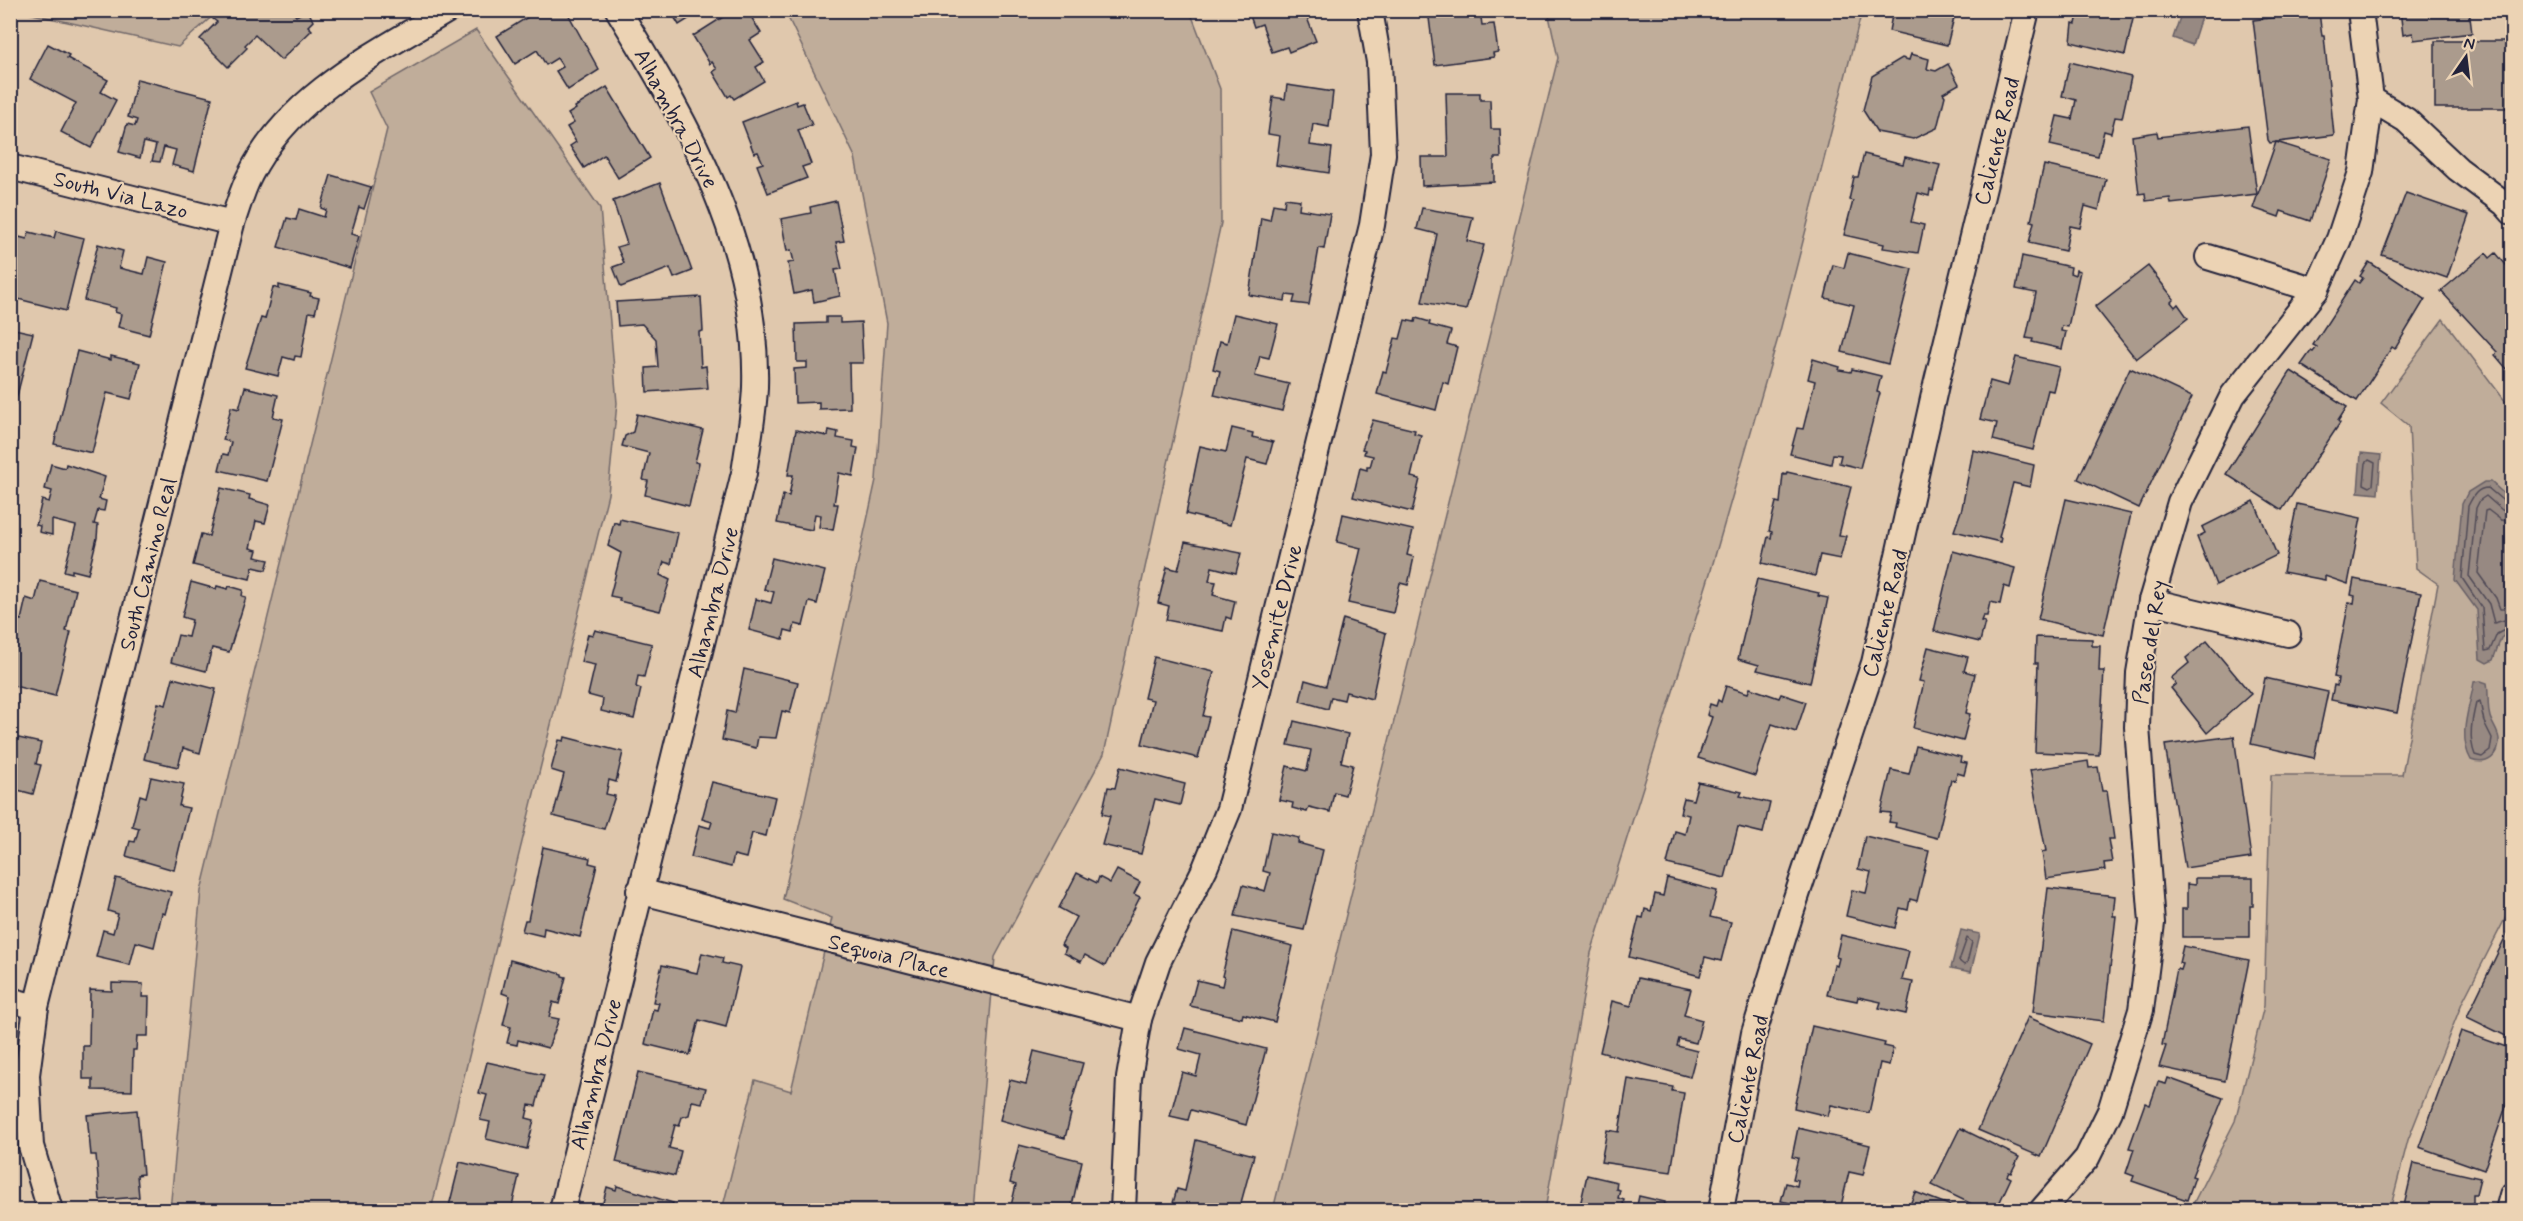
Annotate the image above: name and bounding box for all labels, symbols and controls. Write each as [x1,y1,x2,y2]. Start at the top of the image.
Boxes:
north arrow [2436,27,2496,87]
text: N [2462,32,2477,55]
street label: Alhambra Drive [627,44,724,194]
street label: Caliente Road [1969,75,2027,208]
street label: South Via Lazo [50,166,191,226]
street label: South Camino Real [114,475,184,654]
street label: Alhambra Drive [682,524,746,681]
street label: Yosemite Drive [1246,541,1310,694]
street label: Caliente Road [1857,547,1915,680]
street label: Paseo del Rey [2127,578,2175,707]
street label: Sequoia Place [825,928,952,986]
street label: Alhambra Drive [565,996,629,1153]
street label: Caliente Road [1722,1013,1776,1146]

